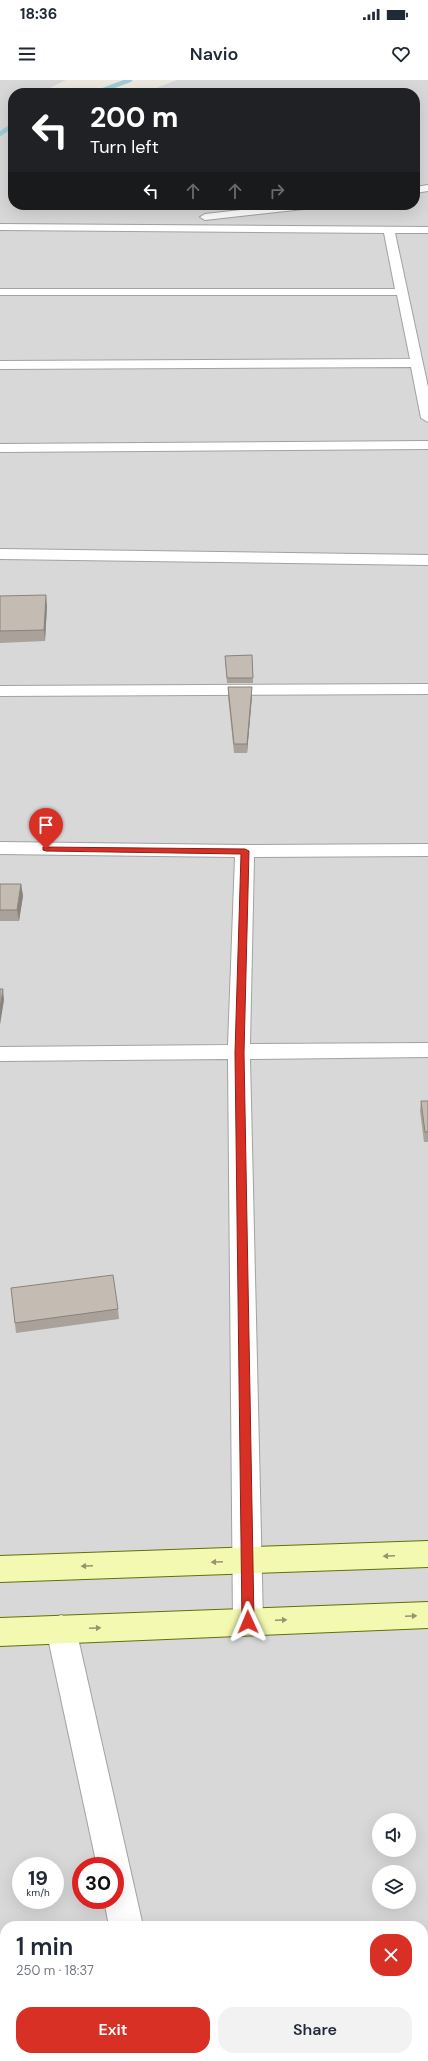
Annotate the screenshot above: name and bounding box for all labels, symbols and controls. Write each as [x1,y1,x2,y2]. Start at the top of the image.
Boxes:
text: 18:36 [20,4,57,24]
text: Navio [190,42,238,66]
icon: menu [16,43,38,65]
icon: heart [390,43,412,65]
text: 200 m [90,99,178,136]
icon: left [24,104,76,156]
text: Turn left [90,135,159,159]
icon: left [140,180,162,202]
icon: ahead [182,180,204,202]
icon: ahead [224,180,246,202]
icon: right [266,180,288,202]
pin [29,808,63,849]
icon: arrive [35,814,57,836]
one-way arrow [382,1553,395,1559]
one-way arrow [210,1559,223,1565]
one-way arrow [81,1563,93,1570]
position arrow [227,1601,269,1643]
one-way arrow [405,1612,417,1619]
one-way arrow [275,1617,288,1623]
one-way arrow [89,1624,101,1631]
map controls [372,1813,416,1909]
button: sound [372,1813,416,1857]
speed limit sign: 30 [72,1857,124,1909]
text: 19 [28,1865,48,1891]
button: layers [372,1865,416,1909]
text: km/h [26,1886,50,1899]
text: 1 min [16,1931,73,1962]
button: close [370,1934,412,1976]
text: 250 m · 18:37 [16,1962,94,1979]
button: Exit [16,2007,210,2053]
button: Share [218,2007,412,2053]

